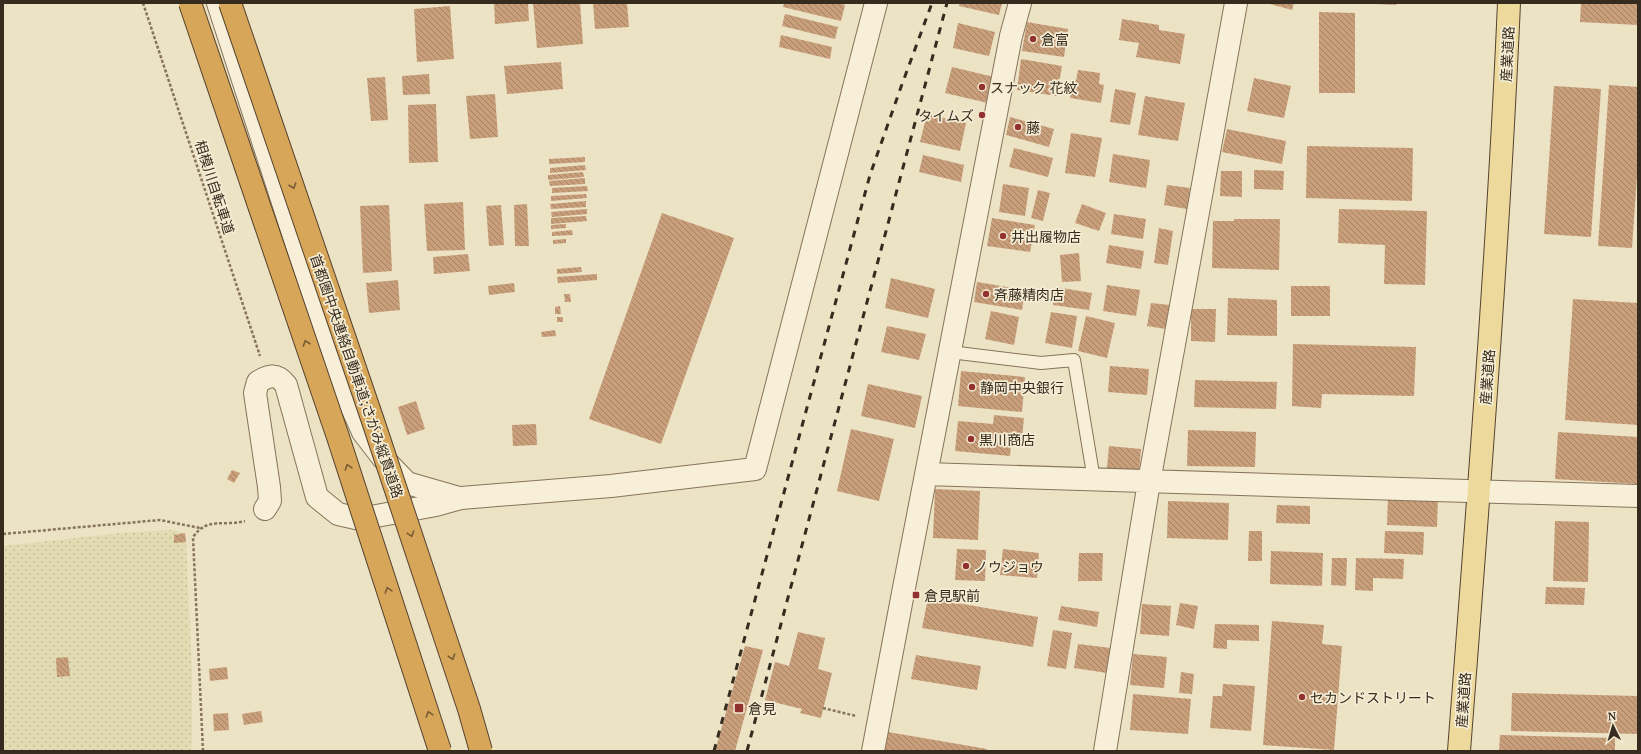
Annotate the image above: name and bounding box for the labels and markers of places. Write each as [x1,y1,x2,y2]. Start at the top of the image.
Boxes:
place label: 倉富 [1041,30,1069,49]
marker: 倉富 [1028,34,1038,44]
place label: スナック 花紋 [990,78,1077,97]
marker: スナック 花紋 [977,82,987,92]
place label: タイムズ [918,106,974,125]
marker: タイムズ [977,110,987,120]
place label: 藤 [1026,118,1040,137]
marker: 藤 [1013,122,1023,132]
place label: 井出履物店 [1011,227,1081,246]
marker: 井出履物店 [998,231,1008,241]
place label: 斉藤精肉店 [994,285,1064,304]
marker: 斉藤精肉店 [981,289,991,299]
place label: 静岡中央銀行 [980,378,1064,397]
marker: 静岡中央銀行 [967,382,977,392]
place label: 黒川商店 [979,430,1035,449]
marker: 黒川商店 [966,434,976,444]
place label: ノウジョウ [974,557,1044,576]
marker: ノウジョウ [961,561,971,571]
place label: 倉見駅前 [924,586,980,605]
marker: 倉見駅前 [911,590,921,600]
place label: セカンドストリート [1310,688,1436,707]
marker: セカンドストリート [1297,692,1307,702]
place label: 倉見 [748,699,776,718]
marker: 倉見 [733,702,745,714]

